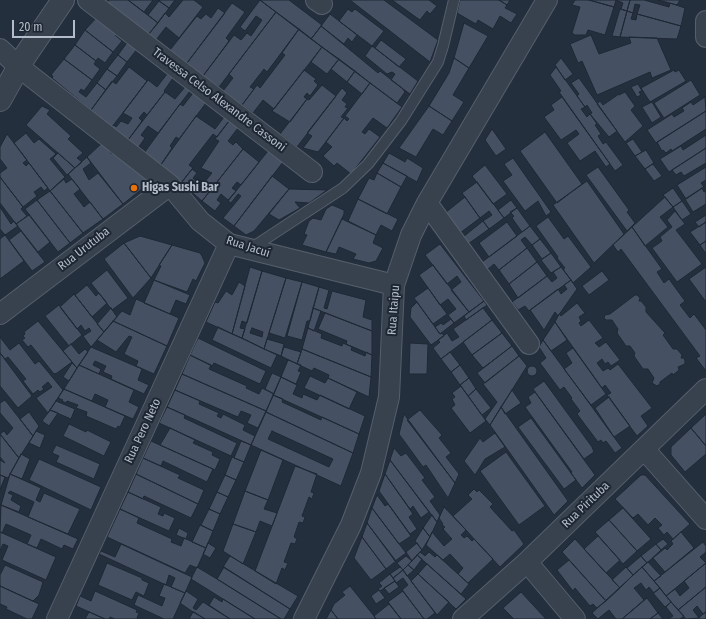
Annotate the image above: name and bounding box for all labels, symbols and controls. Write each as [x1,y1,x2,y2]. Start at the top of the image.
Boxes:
scale bar [14,12,77,38]
text: 20 m [19,20,43,34]
street label: Travessa Celso Alexandre Cassoni [150,45,288,155]
place label: Higas Sushi Bar [142,181,218,195]
marker: Higas Sushi Bar [129,183,139,193]
street label: Rua Urutuba [55,224,113,274]
street label: Rua Jacuí [224,233,272,261]
street label: Rua Itaipu [385,285,403,335]
street label: Rua Pero Neto [122,396,164,466]
street label: Rua Pirituba [559,479,613,531]

